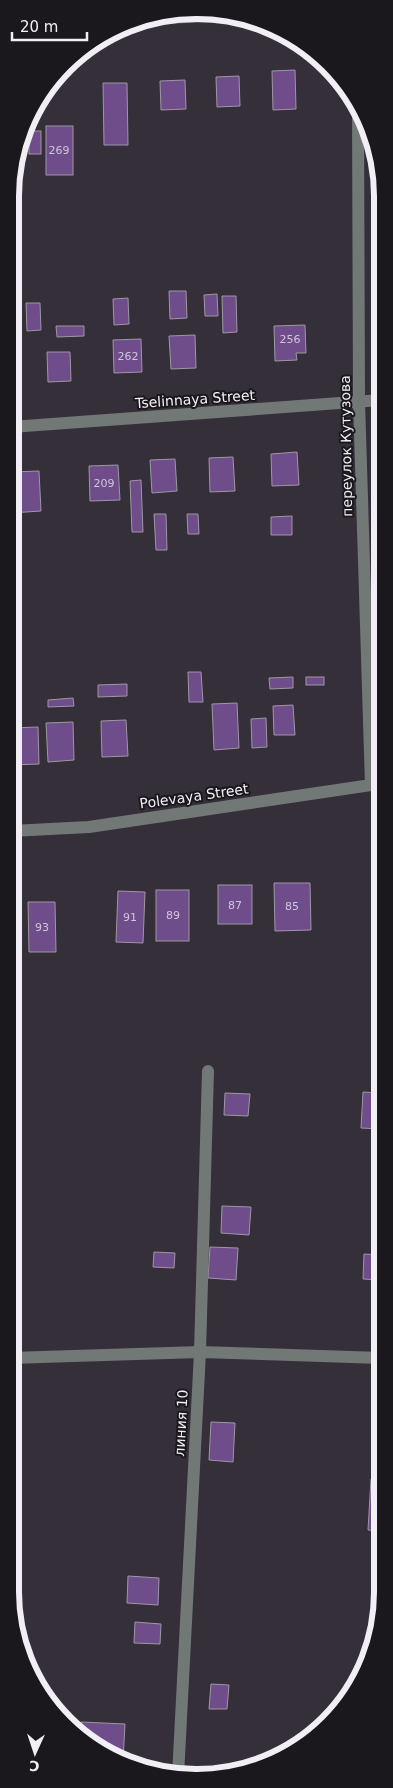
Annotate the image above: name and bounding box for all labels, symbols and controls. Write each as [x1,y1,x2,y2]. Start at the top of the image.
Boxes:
scale bar [12,10,88,42]
text: 20 m [20,18,58,36]
house number: 269 [49,144,70,157]
house number: 256 [280,333,301,346]
house number: 262 [118,350,139,363]
street label: переулок Кутузова [337,375,355,517]
street label: Tselinnaya Street [134,387,256,411]
house number: 209 [94,477,115,490]
street label: Polevaya Street [139,780,250,812]
house number: 87 [228,899,242,912]
house number: 85 [285,900,299,913]
house number: 89 [166,909,180,922]
house number: 91 [123,911,137,924]
house number: 93 [35,921,49,934]
street label: линия 10 [171,1389,191,1457]
north arrow [10,1728,60,1778]
text: С [29,1758,40,1774]

